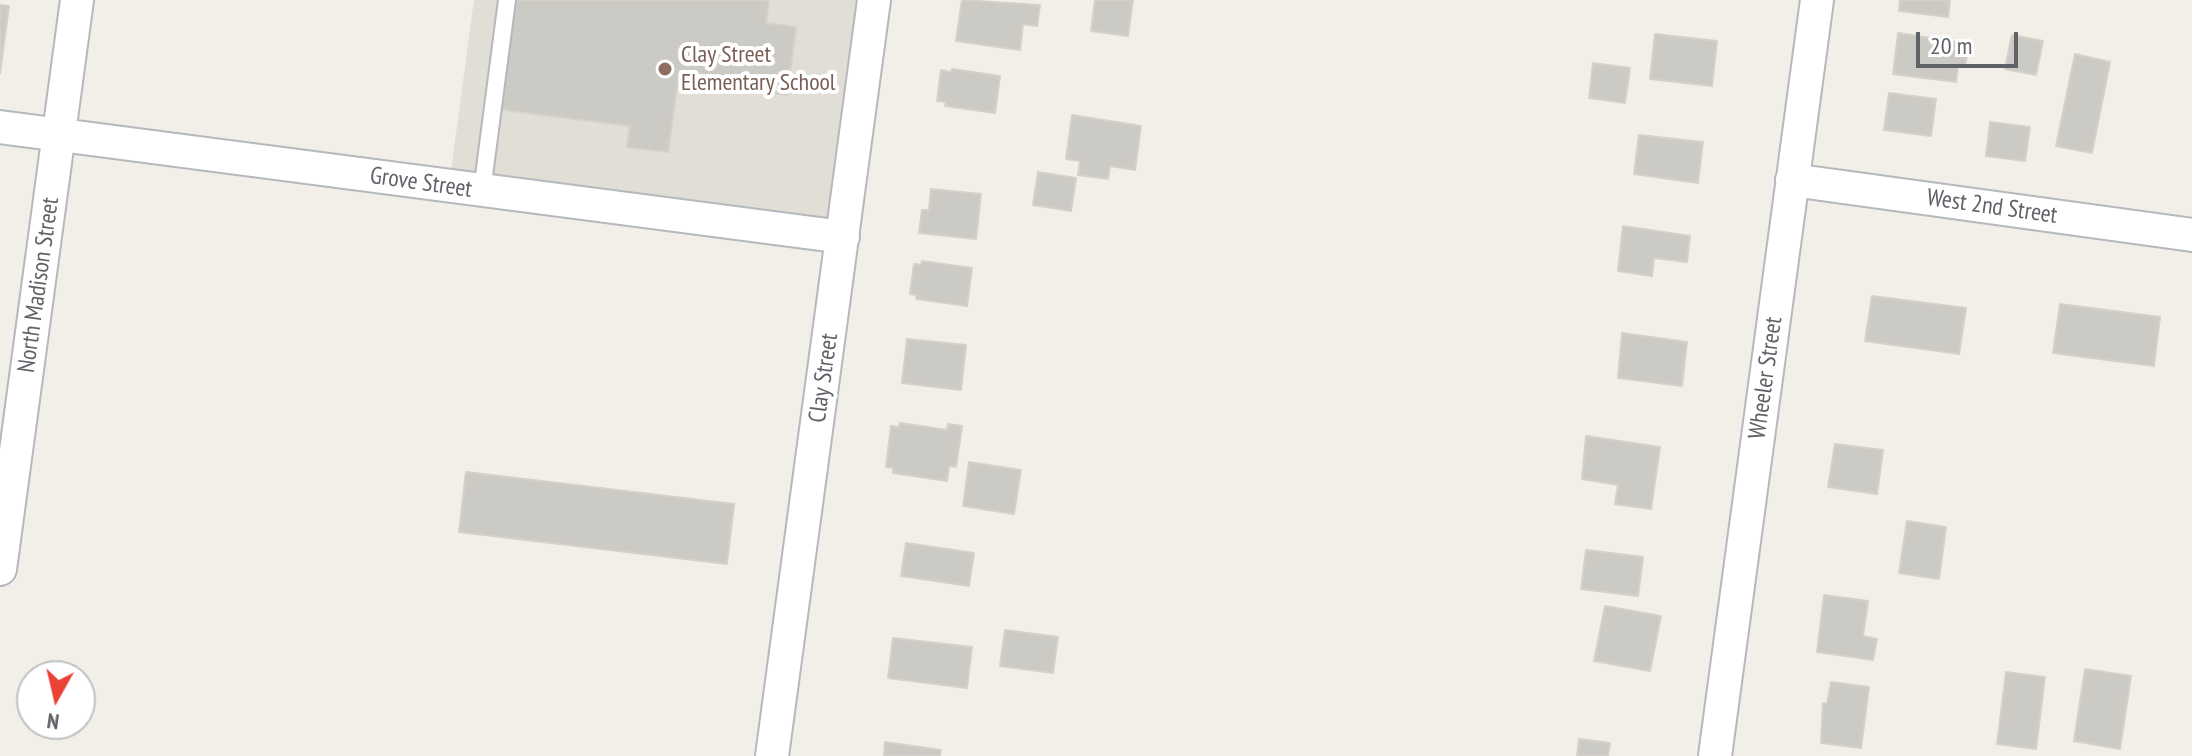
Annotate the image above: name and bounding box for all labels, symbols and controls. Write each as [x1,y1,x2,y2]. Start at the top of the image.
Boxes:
scale bar [1920,16,2022,66]
text: 20 m [1930,30,1972,61]
place label: Clay Street Elementary School [681,41,835,97]
marker: Clay Street Elementary School [656,60,674,78]
street label: Grove Street [368,162,474,204]
street label: West 2nd Street [1925,184,2059,230]
street label: North Madison Street [12,195,66,375]
street label: Wheeler Street [1743,315,1789,441]
street label: Clay Street [803,331,845,425]
north arrow [16,660,96,740]
text: N [45,707,61,736]

